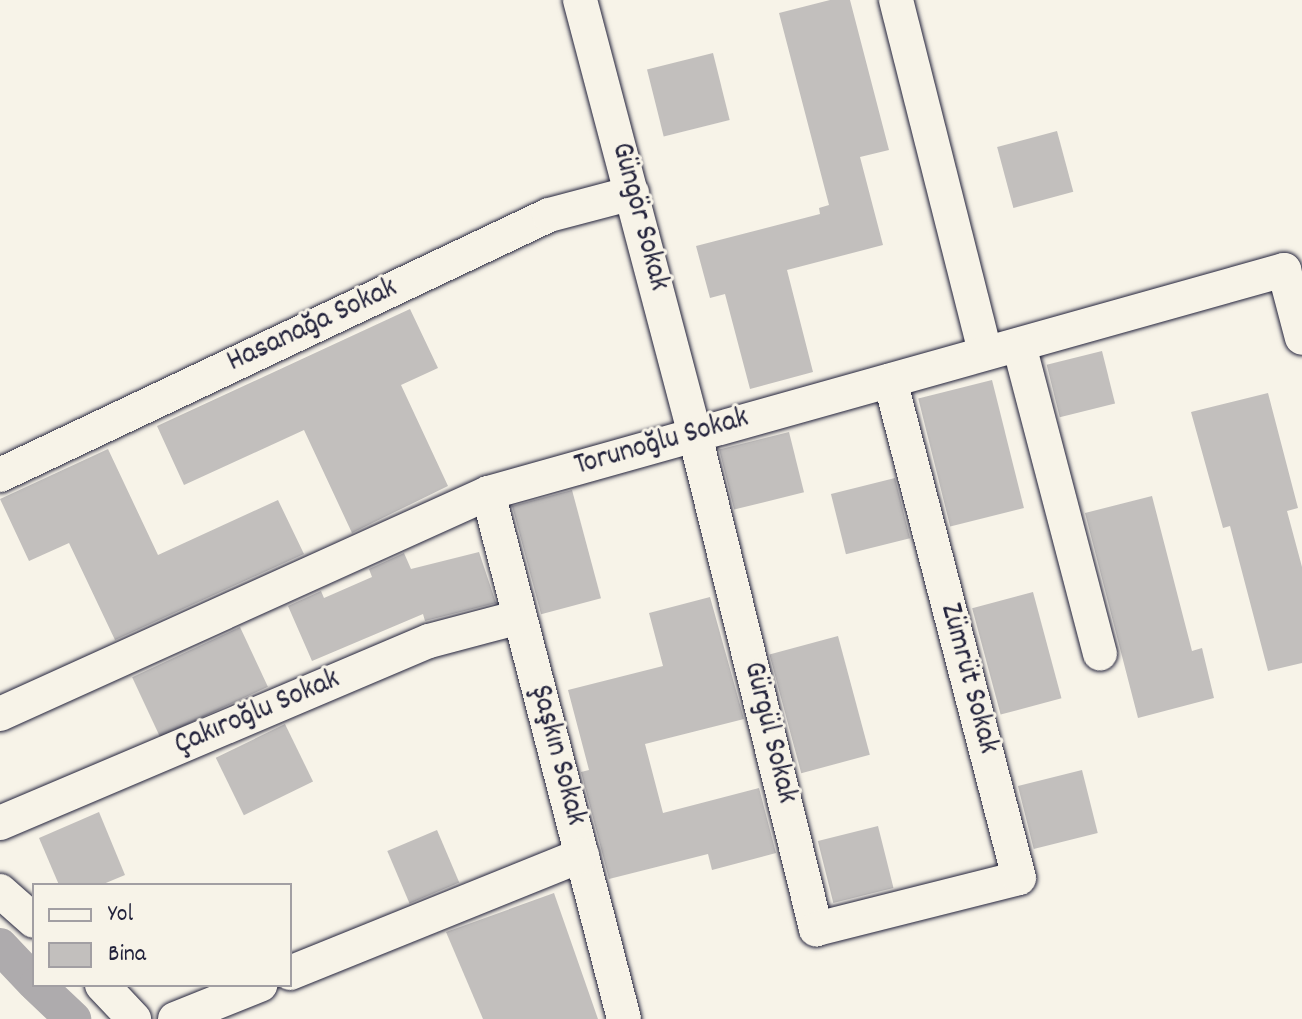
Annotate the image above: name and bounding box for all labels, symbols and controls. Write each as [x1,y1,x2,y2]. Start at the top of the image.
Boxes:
street label: Güngör Sokak [601,139,675,295]
street label: Hasanağa Sokak [222,272,404,382]
street label: Torunoğlu Sokak [571,402,753,486]
street label: Zümrüt Sokak [930,600,1004,758]
street label: Gürgül Sokak [733,659,803,807]
street label: Çakıroğlu Sokak [170,663,346,765]
street label: Şaşkın Sokak [520,682,592,830]
legend [32,883,292,987]
text: Yol [108,898,133,932]
text: Bina [108,938,146,972]

